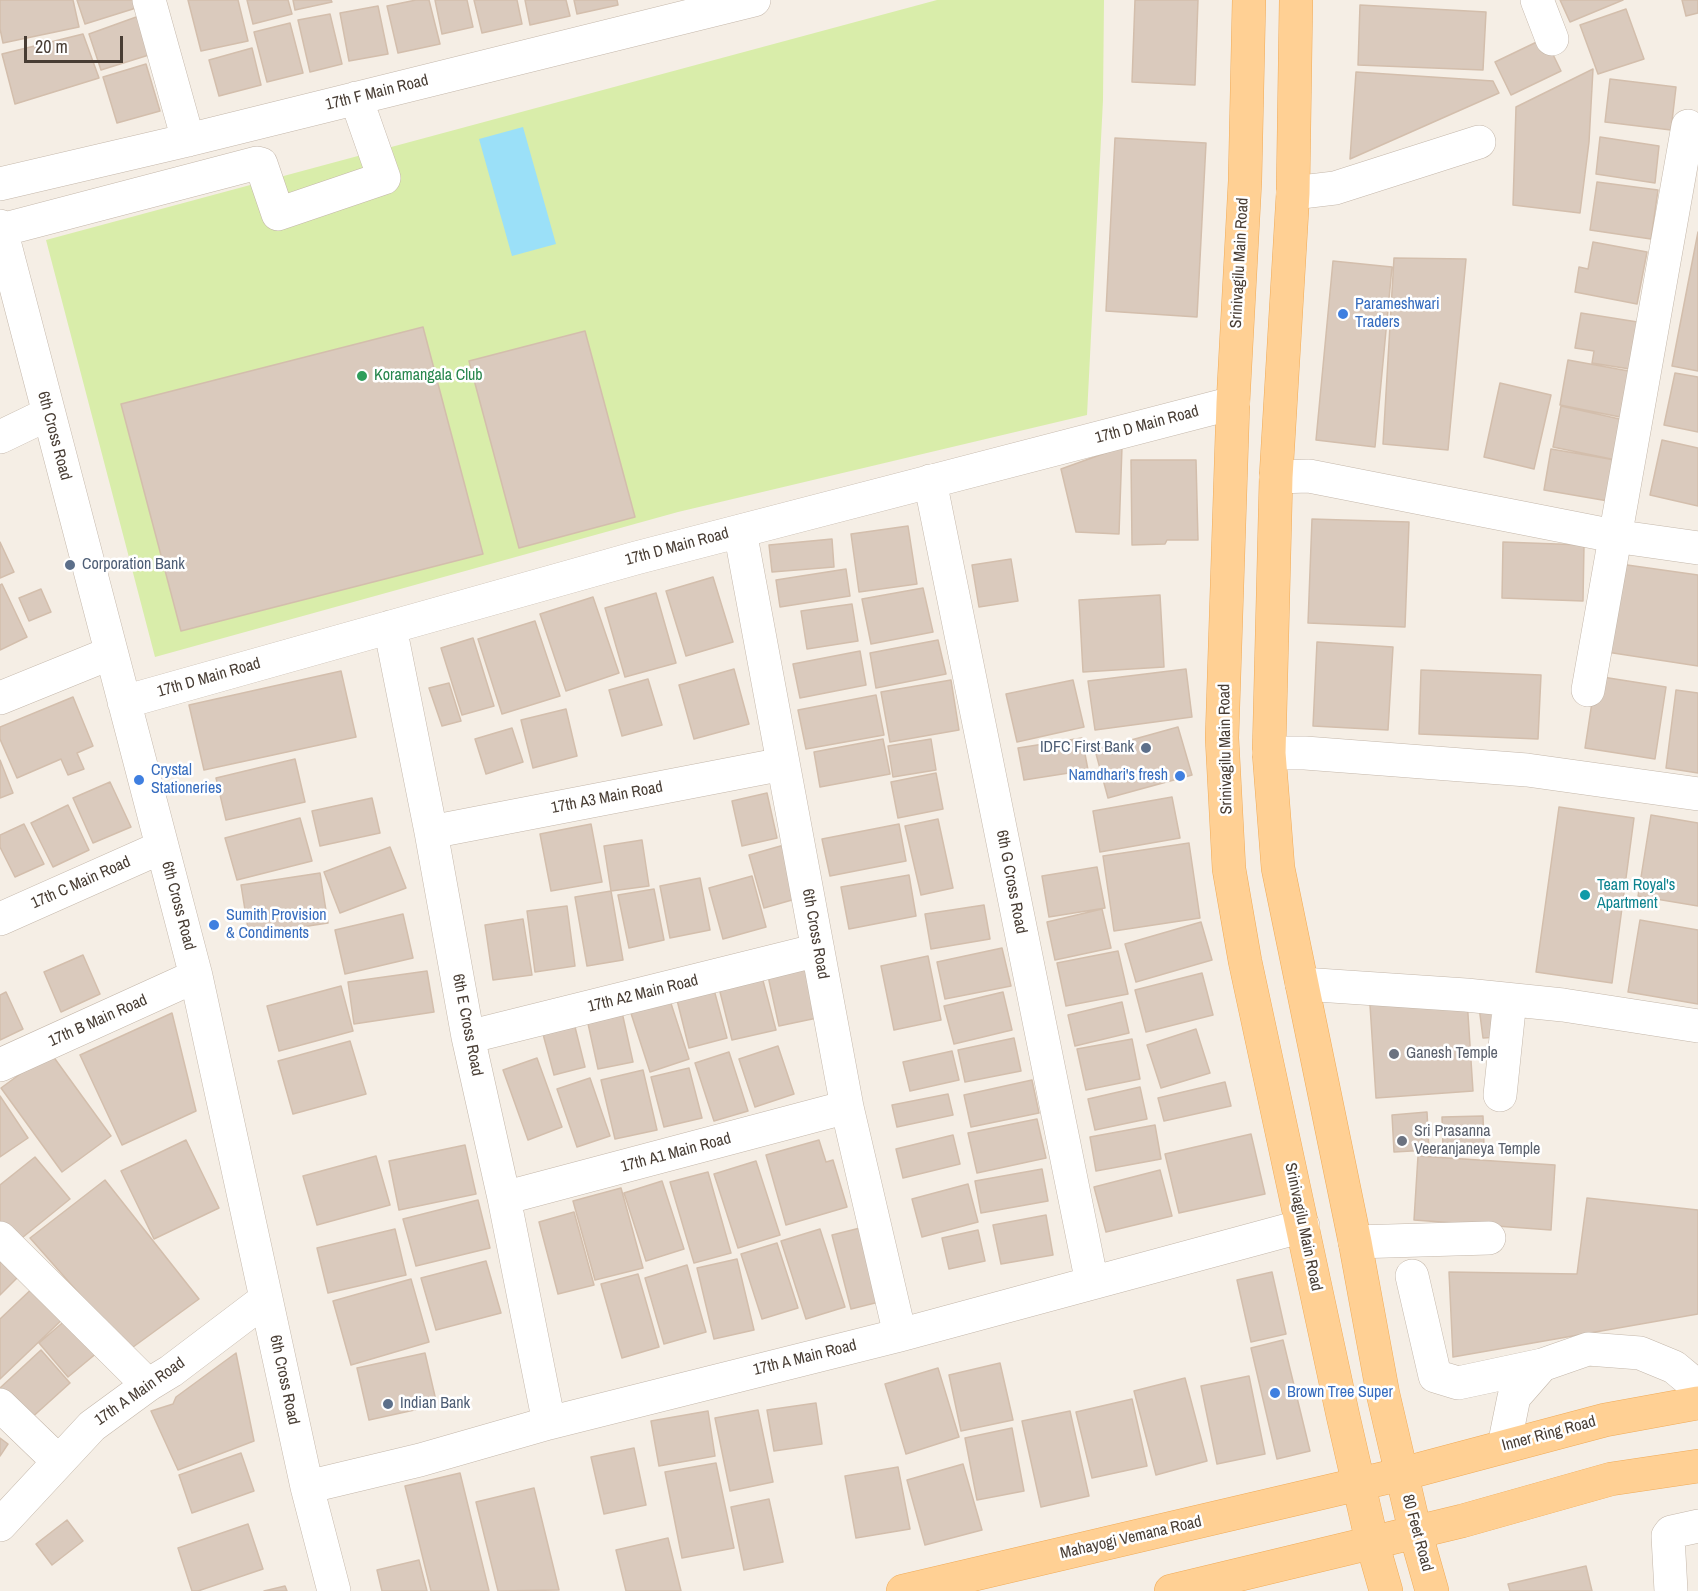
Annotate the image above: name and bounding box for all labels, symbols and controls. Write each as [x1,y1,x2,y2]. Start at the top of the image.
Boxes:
scale bar [27,24,126,62]
text: 20 m [35,34,68,59]
street label: 17th F Main Road [324,71,430,115]
street label: Srinivagilu Main Road [1227,197,1253,329]
place label: Parameshwari Traders [1355,295,1440,333]
marker: Parameshwari Traders [1336,307,1350,321]
place label: Koramangala Club [374,366,483,386]
marker: Koramangala Club [355,369,369,383]
street label: 6th Cross Road [33,389,75,483]
street label: 17th D Main Road [1093,402,1201,448]
street label: 17th D Main Road [623,524,731,570]
place label: Corporation Bank [82,555,185,575]
marker: Corporation Bank [63,558,77,572]
street label: 17th D Main Road [155,654,263,702]
street label: Srinivagilu Main Road [1215,684,1237,814]
place label: IDFC First Bank [1040,738,1134,758]
marker: IDFC First Bank [1139,741,1153,755]
place label: Crystal Stationeries [151,761,222,799]
place label: Namdhari's fresh [1069,766,1168,786]
marker: Namdhari's fresh [1173,769,1187,783]
marker: Crystal Stationeries [132,773,146,787]
street label: 17th A3 Main Road [550,778,664,818]
street label: 6th G Cross Road [992,829,1030,935]
street label: 17th C Main Road [28,853,134,913]
street label: 6th Cross Road [157,859,199,953]
place label: Team Royal's Apartment [1597,876,1675,914]
street label: 6th Cross Road [798,887,832,981]
marker: Team Royal's Apartment [1578,888,1592,902]
place label: Sumith Provision & Condiments [226,906,327,944]
marker: Sumith Provision & Condiments [207,918,221,932]
street label: 17th A2 Main Road [586,971,700,1017]
street label: 6th E Cross Road [448,972,486,1078]
street label: 17th B Main Road [46,991,150,1051]
place label: Ganesh Temple [1406,1044,1498,1064]
marker: Ganesh Temple [1387,1047,1401,1061]
place label: Sri Prasanna Veeranjaneya Temple [1414,1122,1540,1160]
street label: 17th A1 Main Road [619,1129,733,1177]
marker: Sri Prasanna Veeranjaneya Temple [1395,1134,1409,1148]
street label: Srinivagilu Main Road [1280,1161,1326,1293]
street label: 6th Cross Road [265,1333,303,1427]
street label: 17th A Main Road [751,1336,859,1380]
street label: 17th A Main Road [91,1354,189,1430]
place label: Brown Tree Super [1287,1383,1393,1403]
marker: Brown Tree Super [1268,1386,1282,1400]
place label: Indian Bank [400,1394,470,1414]
marker: Indian Bank [381,1397,395,1411]
street label: Inner Ring Road [1500,1412,1598,1456]
street label: 80 Feet Road [1398,1492,1436,1574]
street label: Mahayogi Vemana Road [1058,1512,1204,1564]

